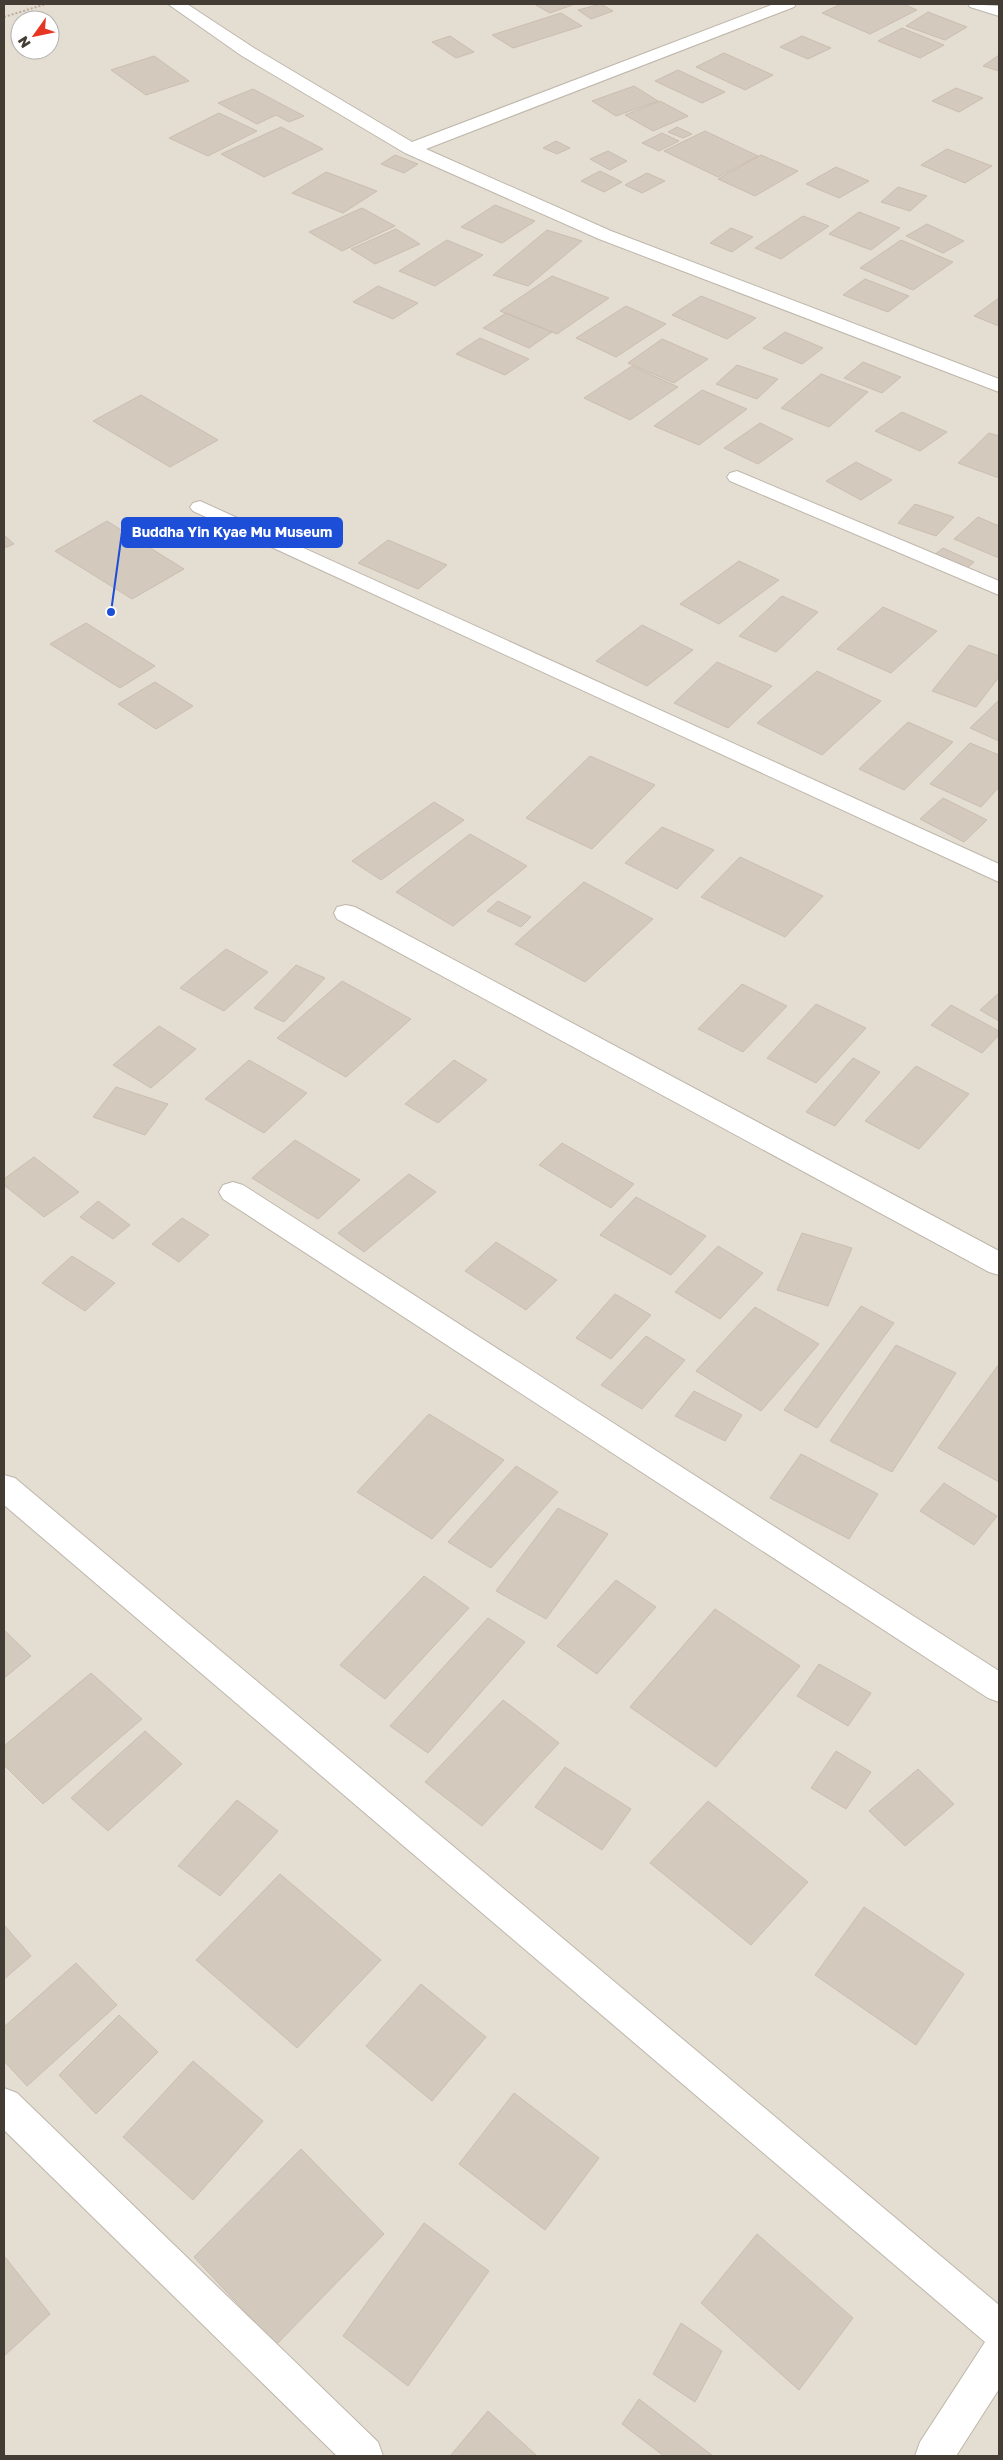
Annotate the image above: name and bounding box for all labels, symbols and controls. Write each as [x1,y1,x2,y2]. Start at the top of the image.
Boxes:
north arrow [10,10,60,60]
text: N [14,33,34,51]
callout: Buddha Yin Kyae Mu Museum [122,518,342,547]
text: Buddha Yin Kyae Mu Museum [132,523,332,540]

